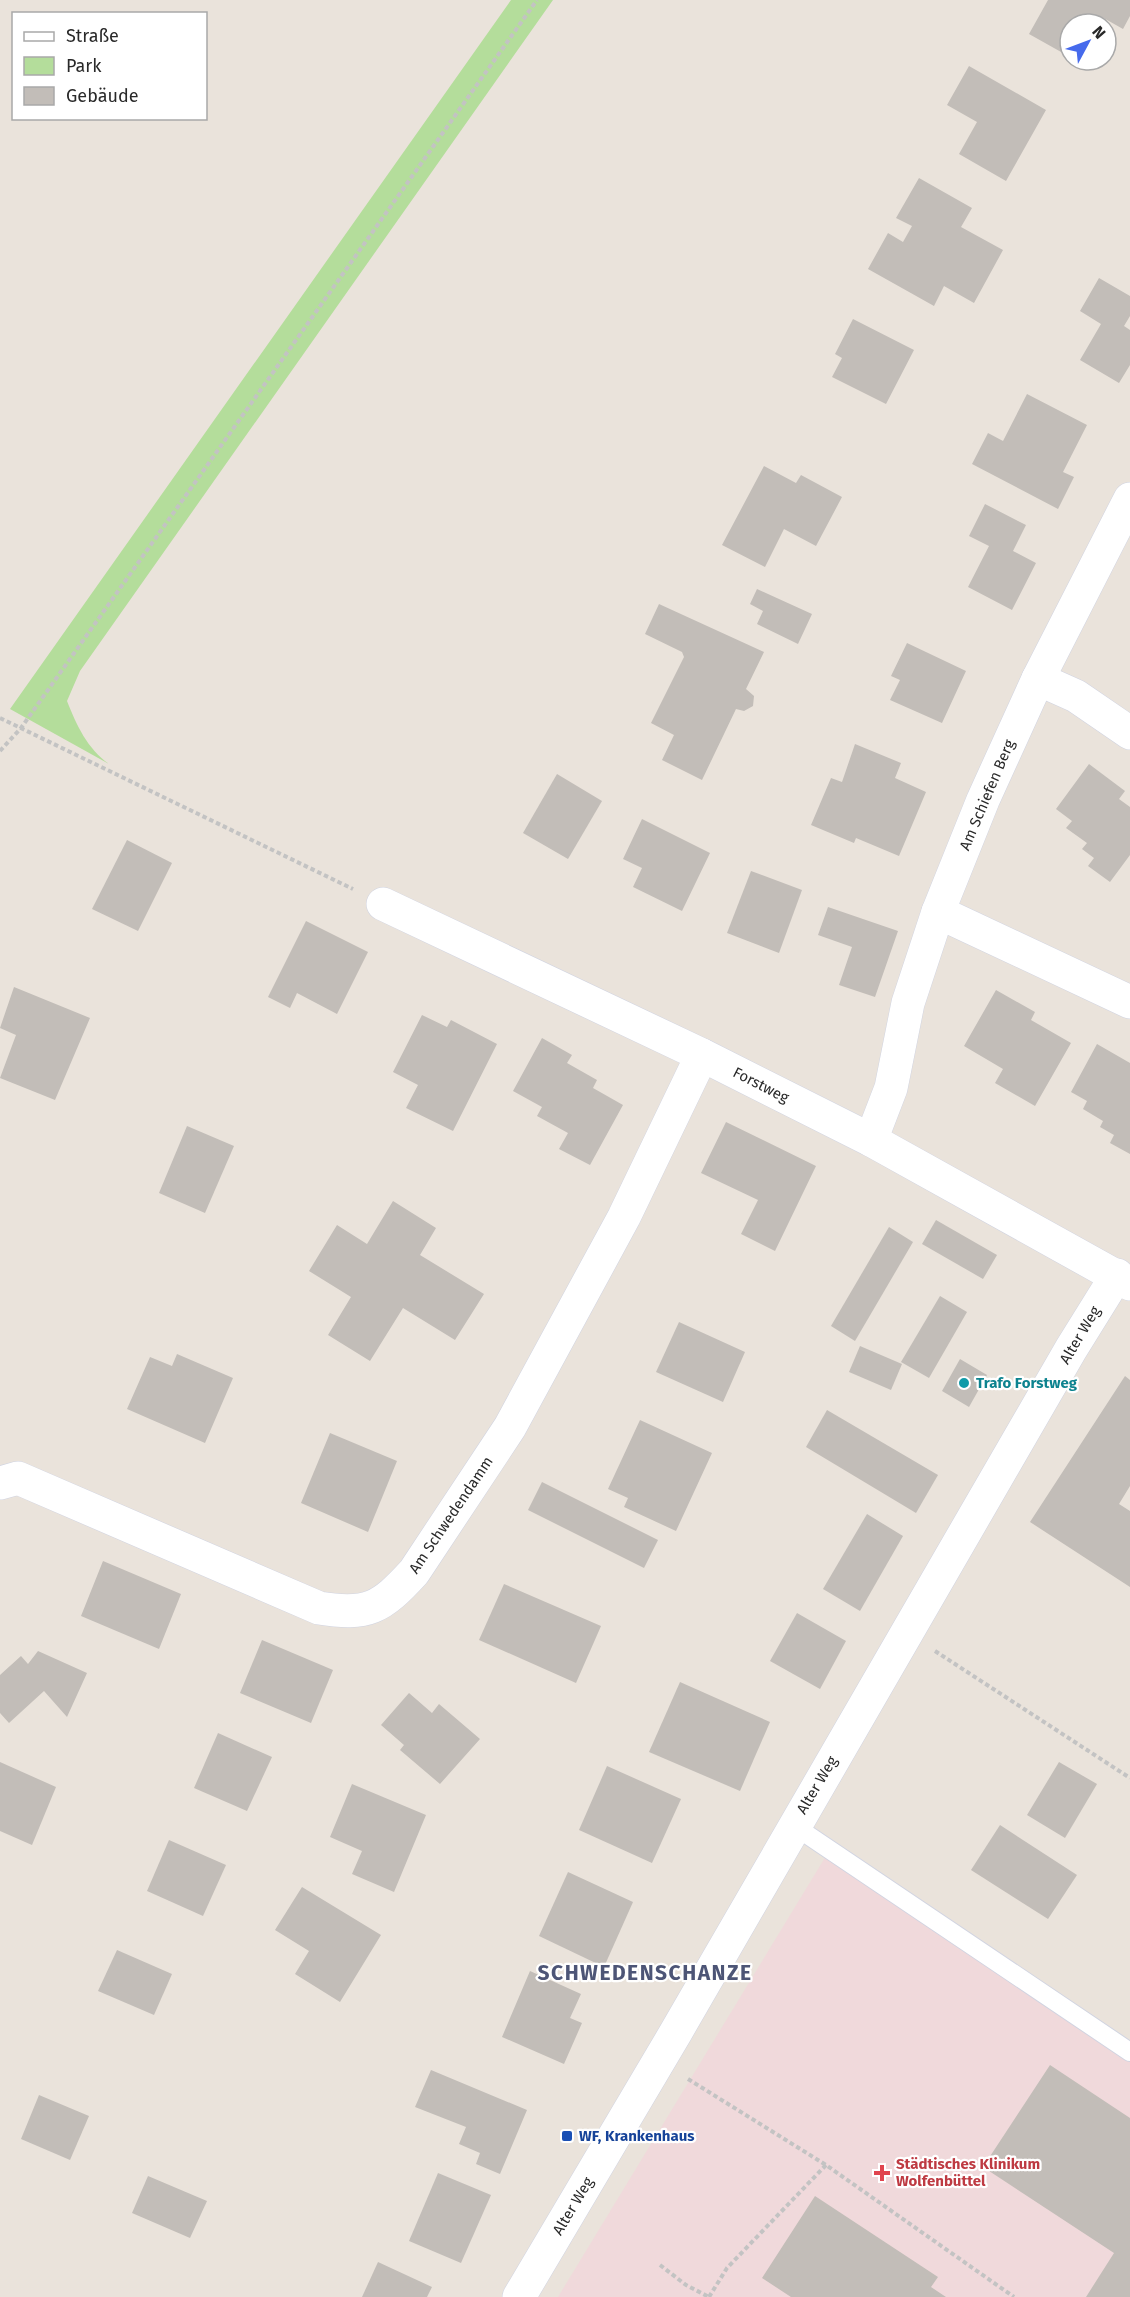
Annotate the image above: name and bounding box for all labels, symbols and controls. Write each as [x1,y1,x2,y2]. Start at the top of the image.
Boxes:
legend [12,12,207,120]
north arrow [1058,12,1118,72]
text: N [1088,22,1110,43]
text: Straße [66,25,119,47]
text: Park [66,55,102,77]
text: Gebäude [66,85,139,107]
street label: Am Schiefen Berg [956,737,1018,853]
street label: Forstweg [730,1063,792,1107]
street label: Alter Weg [1056,1303,1104,1367]
place label: Trafo Forstweg [976,1374,1078,1392]
marker: Trafo Forstweg [957,1376,971,1390]
street label: Am Schwedendamm [405,1453,497,1577]
street label: Alter Weg [793,1753,841,1817]
district label: SCHWEDENSCHANZE [538,1960,752,1986]
place label: WF, Krankenhaus [579,2127,695,2145]
marker: WF, Krankenhaus [560,2129,574,2143]
place label: Städtisches Klinikum Wolfenbüttel [896,2155,1040,2190]
marker: Städtisches Klinikum Wolfenbüttel [873,2164,891,2182]
street label: Alter Weg [549,2174,597,2238]

